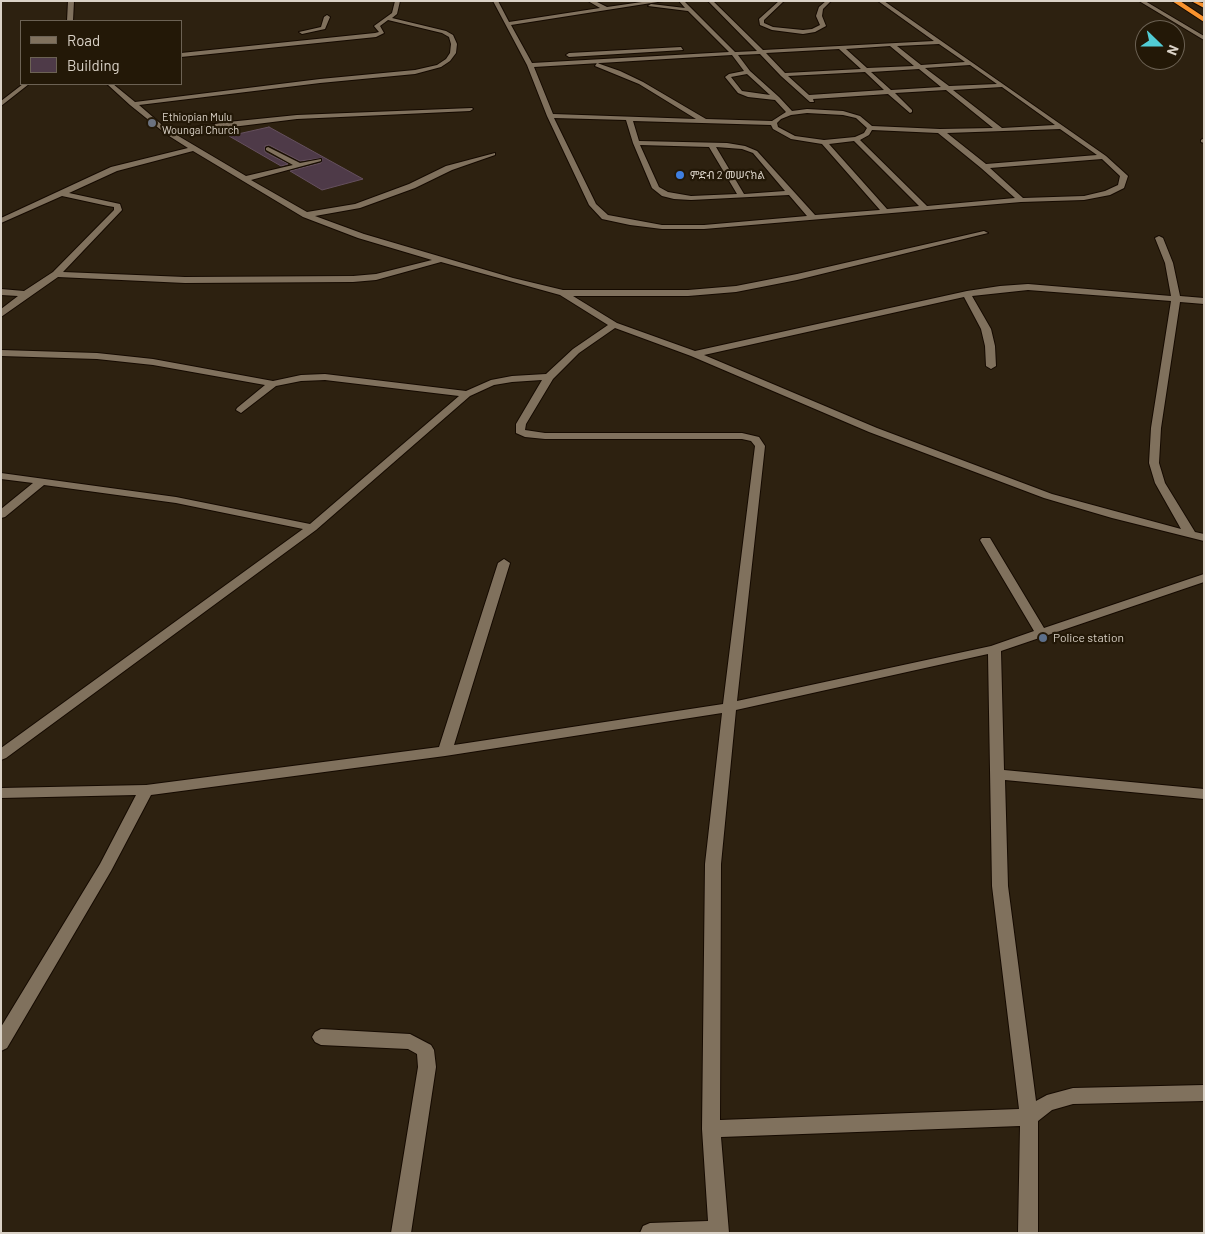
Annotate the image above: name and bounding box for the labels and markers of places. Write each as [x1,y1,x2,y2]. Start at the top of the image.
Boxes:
place label: Ethiopian Mulu Woungal Church [162,110,239,136]
marker: Ethiopian Mulu Woungal Church [146,117,158,129]
place label: ምድብ 2 መሠናክል [690,168,765,182]
marker: ምድብ 2 መሠናክል [674,169,686,181]
place label: Police station [1053,631,1124,645]
marker: Police station [1037,632,1049,644]

